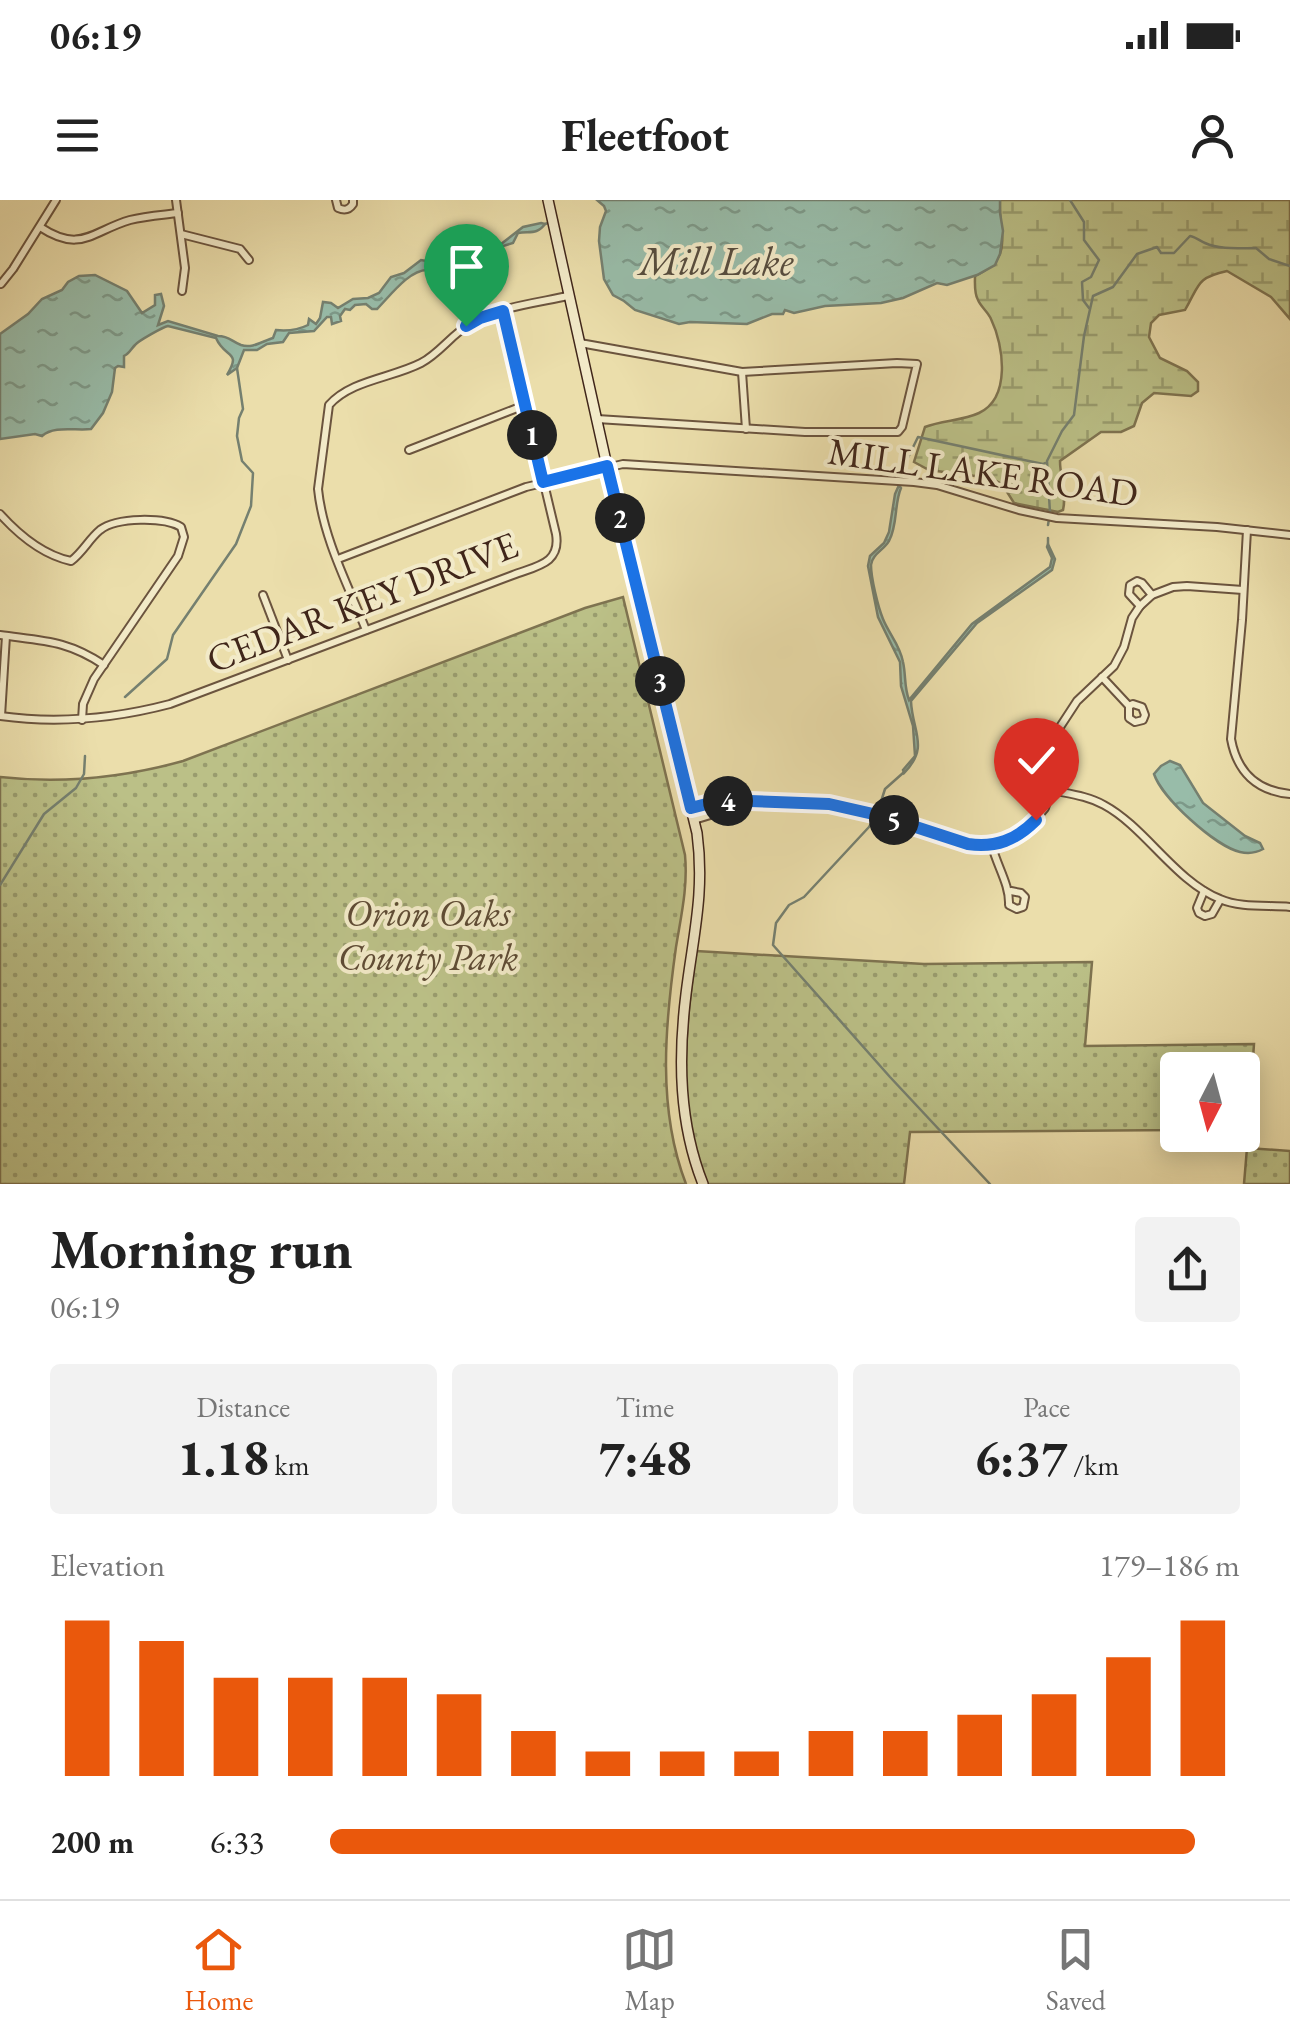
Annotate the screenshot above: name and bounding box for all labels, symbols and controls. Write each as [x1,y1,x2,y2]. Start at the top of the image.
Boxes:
text: 06:19 [50,11,141,60]
text: Fleetfoot [561,106,729,164]
icon: menu [50,108,105,163]
icon: person [1185,108,1240,163]
pin [424,224,509,327]
water label: Mill Lake [637,235,794,287]
icon: arrive [439,239,494,294]
pin: 1 [507,410,557,460]
text: 1 [525,417,539,453]
street label: MILL LAKE ROAD [825,426,1141,518]
pin: 2 [595,493,645,543]
text: 2 [613,500,627,536]
street label: CEDAR KEY DRIVE [199,520,524,683]
pin: 3 [635,656,685,706]
text: 3 [653,663,667,699]
pin [994,718,1079,821]
icon: check [1009,733,1064,788]
pin: 4 [703,776,753,826]
text: 4 [721,783,735,819]
pin: 5 [869,795,919,845]
text: 5 [887,802,901,838]
park label: Orion Oaks County Park [338,888,518,981]
north arrow [1160,1052,1260,1152]
map controls [1160,1052,1260,1152]
text: Morning run [50,1213,353,1284]
button: share [1135,1217,1240,1322]
text: 06:19 [50,1286,119,1328]
text: Distance [197,1389,290,1425]
text: Time [616,1389,674,1425]
text: Pace [1023,1389,1070,1425]
text: 1.18 [177,1425,269,1490]
text: 7:48 [598,1425,692,1490]
text: 6:37 [974,1425,1068,1490]
text: km [269,1447,309,1483]
text: /km [1068,1447,1119,1483]
text: Elevation [50,1544,165,1586]
text: 179–186 m [1099,1544,1240,1586]
text: 200 m [50,1821,134,1863]
text: 6:33 [210,1821,264,1863]
tab: Home [184,1922,254,2018]
tab: Map [622,1922,677,2018]
tab: Saved [1046,1922,1106,2018]

